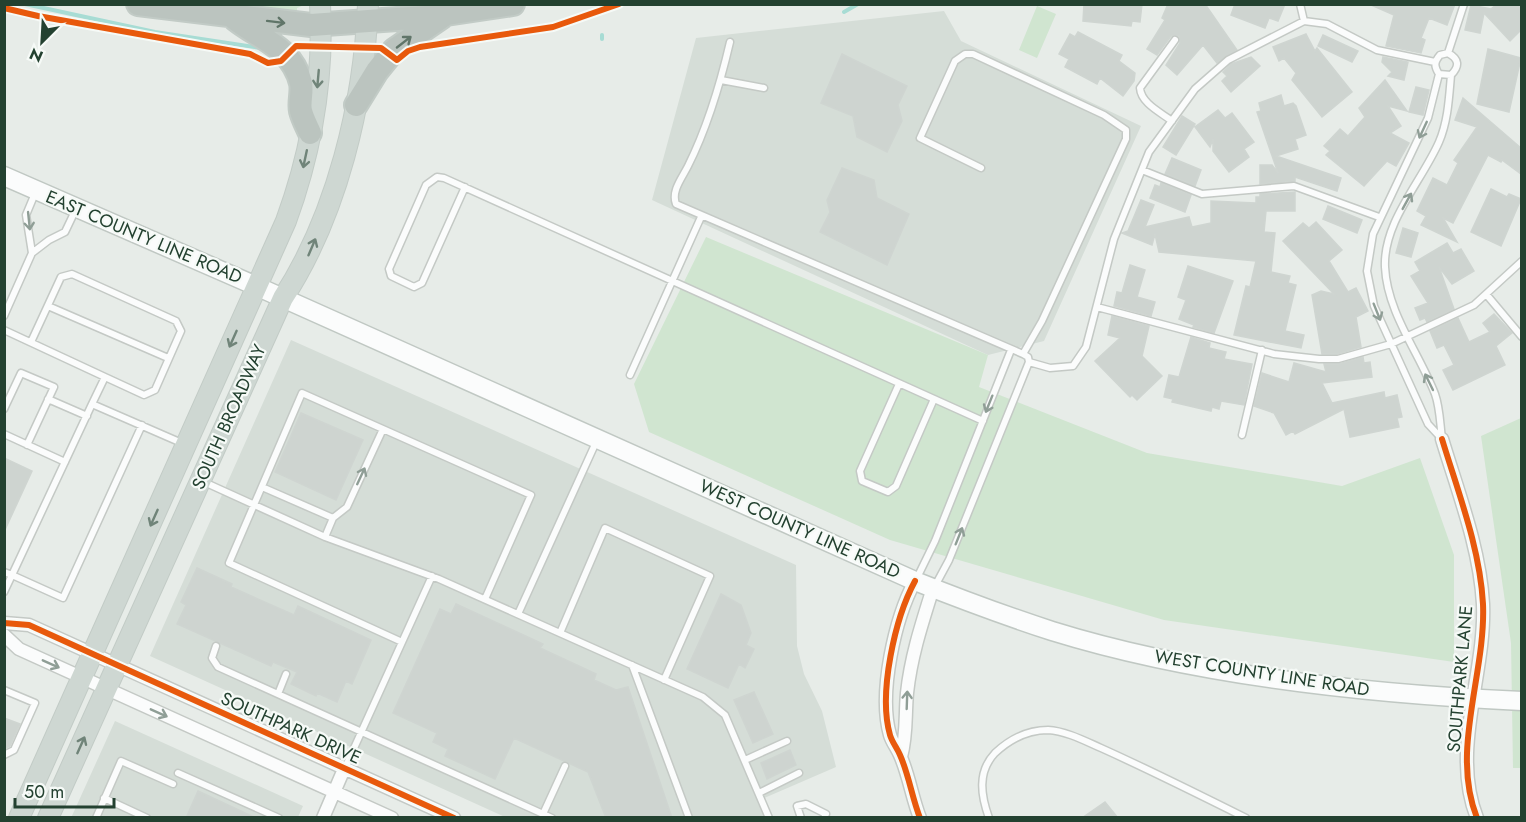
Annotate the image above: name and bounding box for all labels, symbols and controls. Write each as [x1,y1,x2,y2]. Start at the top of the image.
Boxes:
north arrow [12,12,72,72]
one-way arrow [265,17,285,28]
one-way arrow [396,36,412,49]
text: N [26,42,47,68]
one-way arrow [312,69,323,89]
one-way arrow [1416,121,1427,139]
one-way arrow [299,149,311,168]
street label: EAST COUNTY LINE ROAD [42,184,246,290]
one-way arrow [1402,192,1413,210]
one-way arrow [24,211,35,230]
one-way arrow [307,239,318,257]
one-way arrow [1372,302,1383,321]
one-way arrow [226,330,238,348]
street label: SOUTH BROADWAY [185,340,273,494]
one-way arrow [1423,374,1435,392]
one-way arrow [983,395,994,413]
one-way arrow [356,467,367,486]
street label: WEST COUNTY LINE ROAD [696,473,904,585]
one-way arrow [148,508,159,526]
one-way arrow [954,527,965,546]
street label: SOUTHPARK LANE [1441,605,1479,753]
street label: WEST COUNTY LINE ROAD [1153,643,1371,703]
one-way arrow [41,659,59,670]
street label: SOUTHPARK DRIVE [217,685,365,771]
one-way arrow [902,690,913,710]
one-way arrow [150,708,168,719]
one-way arrow [76,736,87,754]
scale bar [15,771,114,809]
text: 50 m [24,779,64,805]

